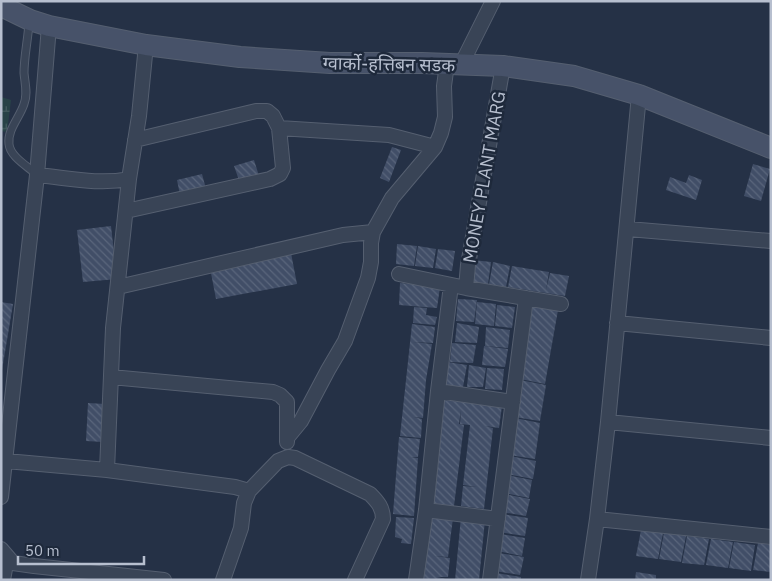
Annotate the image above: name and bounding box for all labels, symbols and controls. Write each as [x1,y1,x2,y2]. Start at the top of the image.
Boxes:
street label: ग्वार्को-हत्तिबन सडक [323,51,456,77]
street label: MONEY PLANT MARG [458,89,510,265]
scale bar [18,534,144,566]
text: 50 m [25,541,60,560]

